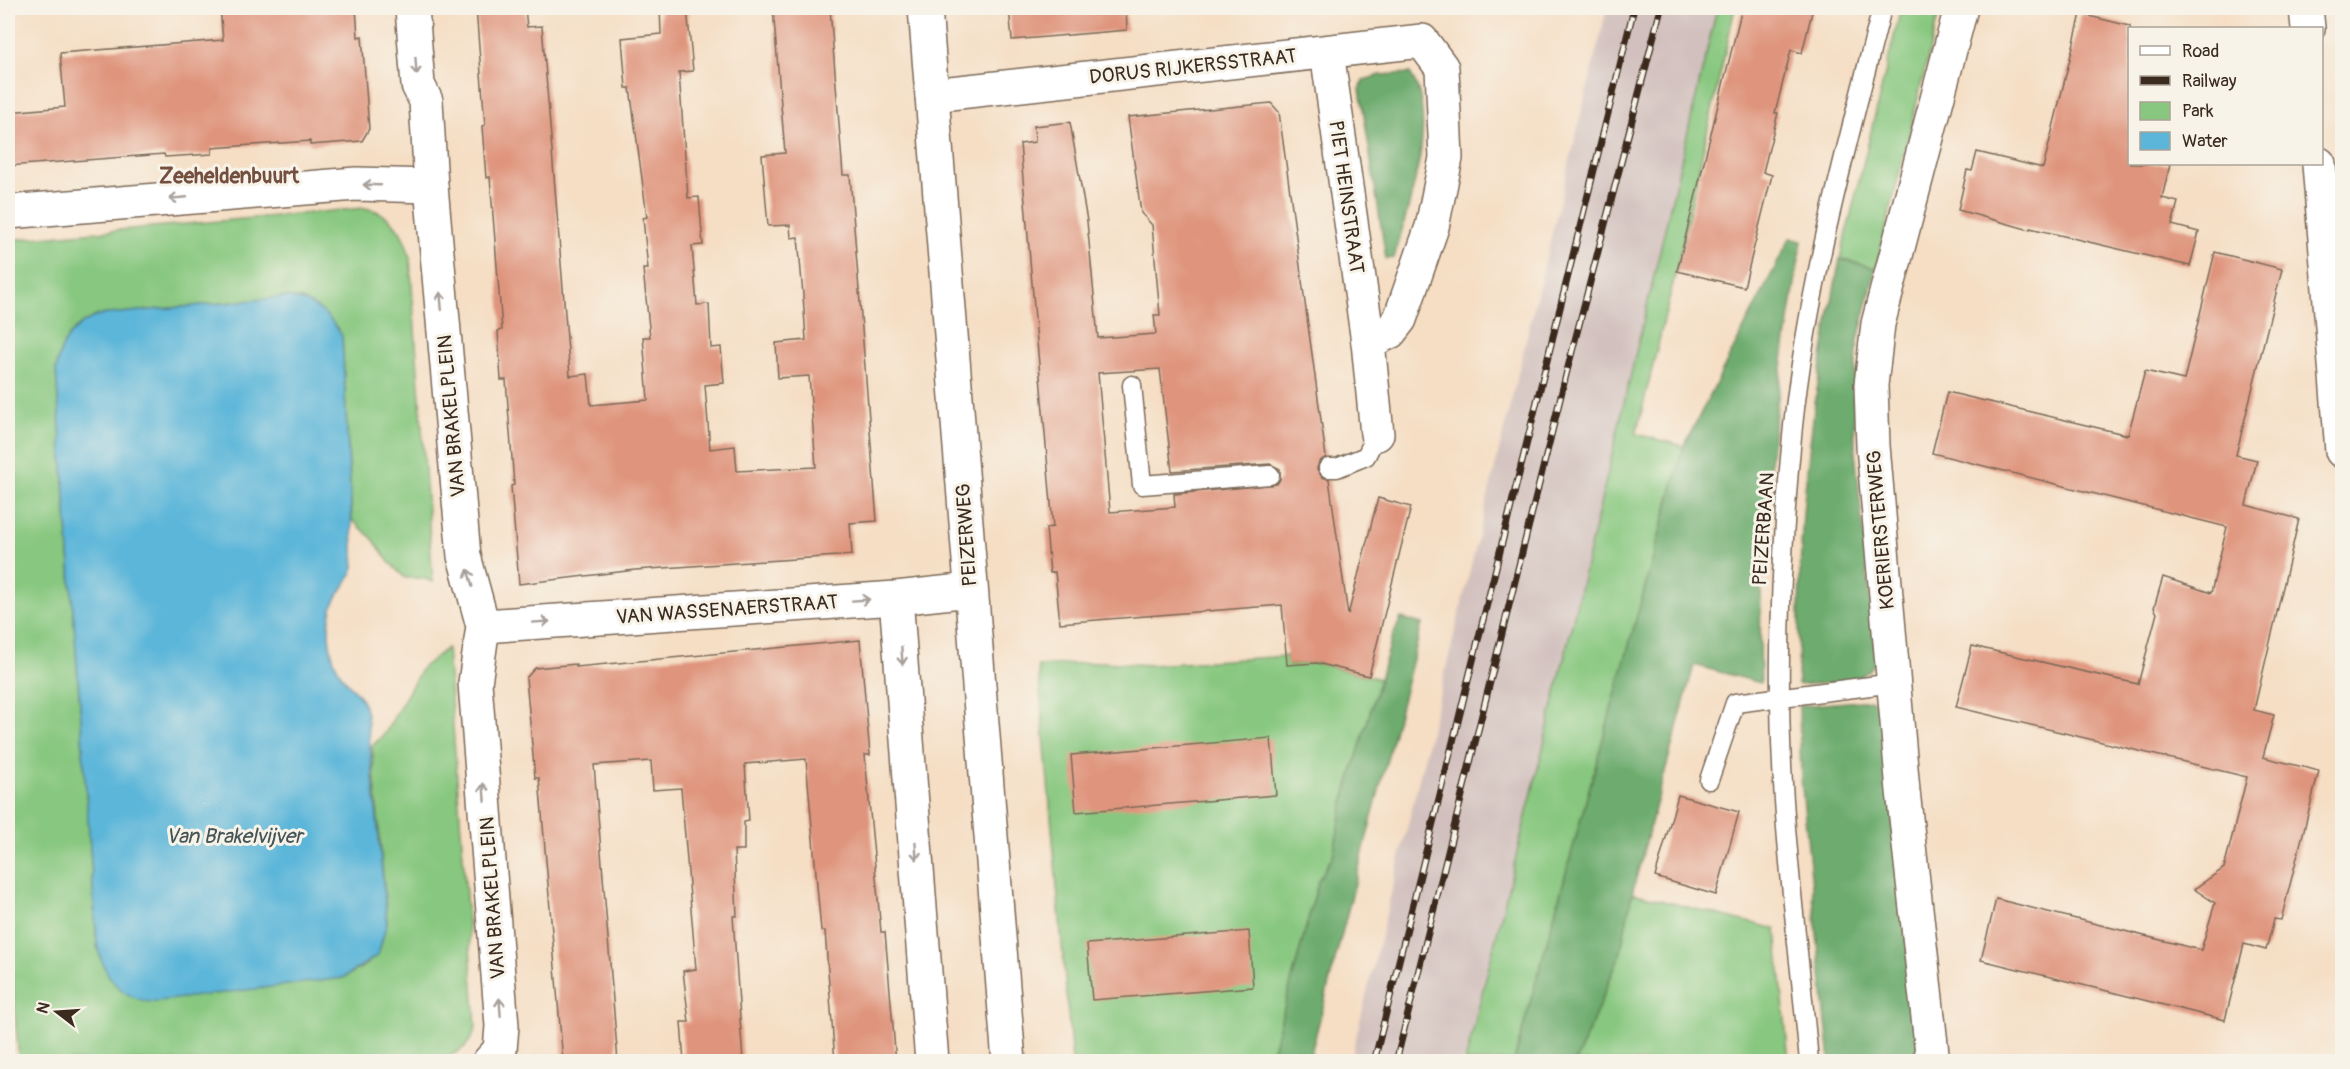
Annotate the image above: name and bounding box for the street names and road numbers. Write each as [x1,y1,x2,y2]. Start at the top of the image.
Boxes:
street label: DORUS RIJKERSSTRAAT [1088,43,1298,90]
street label: PIET HEINSTRAAT [1323,119,1370,275]
street label: VAN BRAKELPLEIN [432,334,471,498]
street label: KOERIERSTERWEG [1861,449,1900,611]
street label: PEIZERBAAN [1747,472,1780,587]
street label: PEIZERWEG [950,482,983,587]
street label: VAN WASSENAERSTRAAT [615,589,839,630]
street label: VAN BRAKELPLEIN [474,816,511,980]

